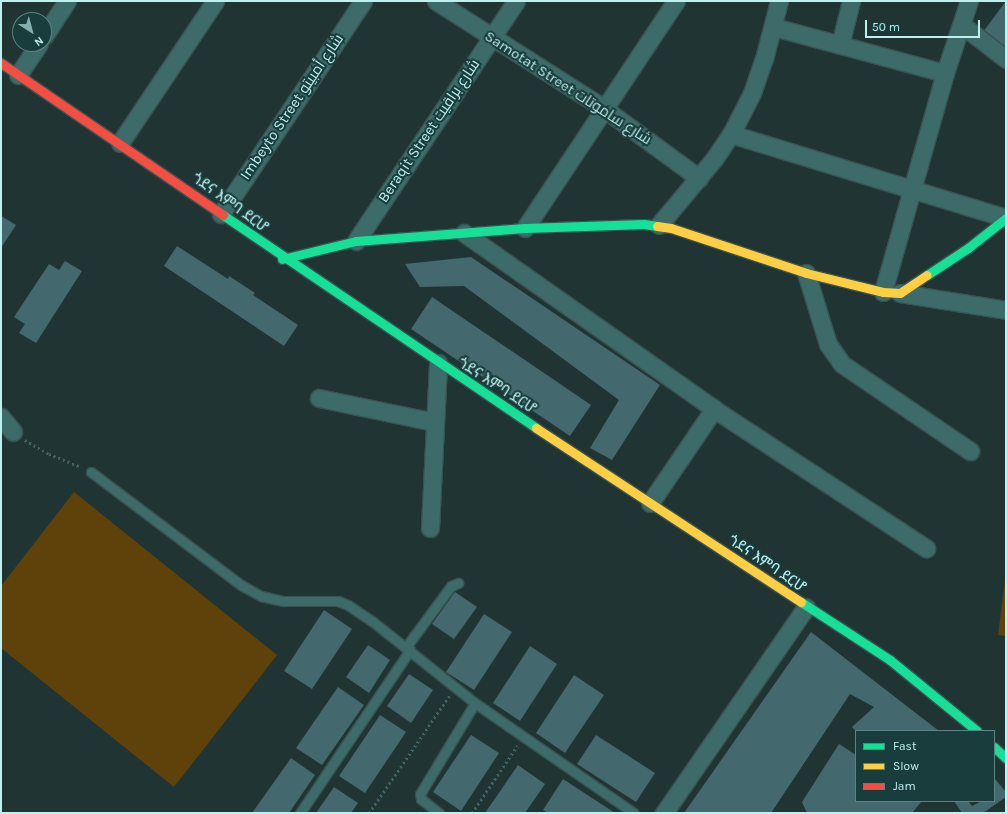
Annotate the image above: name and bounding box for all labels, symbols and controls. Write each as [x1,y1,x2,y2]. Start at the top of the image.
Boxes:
north arrow [12,12,52,52]
scale bar [867,12,982,38]
text: 50 m [872,20,900,34]
street label: Samotat Street شارع ساموتات [481,27,655,149]
street label: Imbeyto Street شارع أمبيتو [236,31,348,183]
text: N [32,34,46,49]
street label: Beraqit Street شارع براقيت [374,56,484,206]
street label: ጎደና እምባ ደርሆ [188,169,272,237]
street label: ጎደና እምባ ደርሆ [454,354,540,418]
street label: ጎደና እምባ ደርሆ [725,531,809,597]
legend [855,730,995,802]
text: Fast [893,739,916,753]
text: Slow [893,759,919,773]
text: Jam [893,779,916,793]

